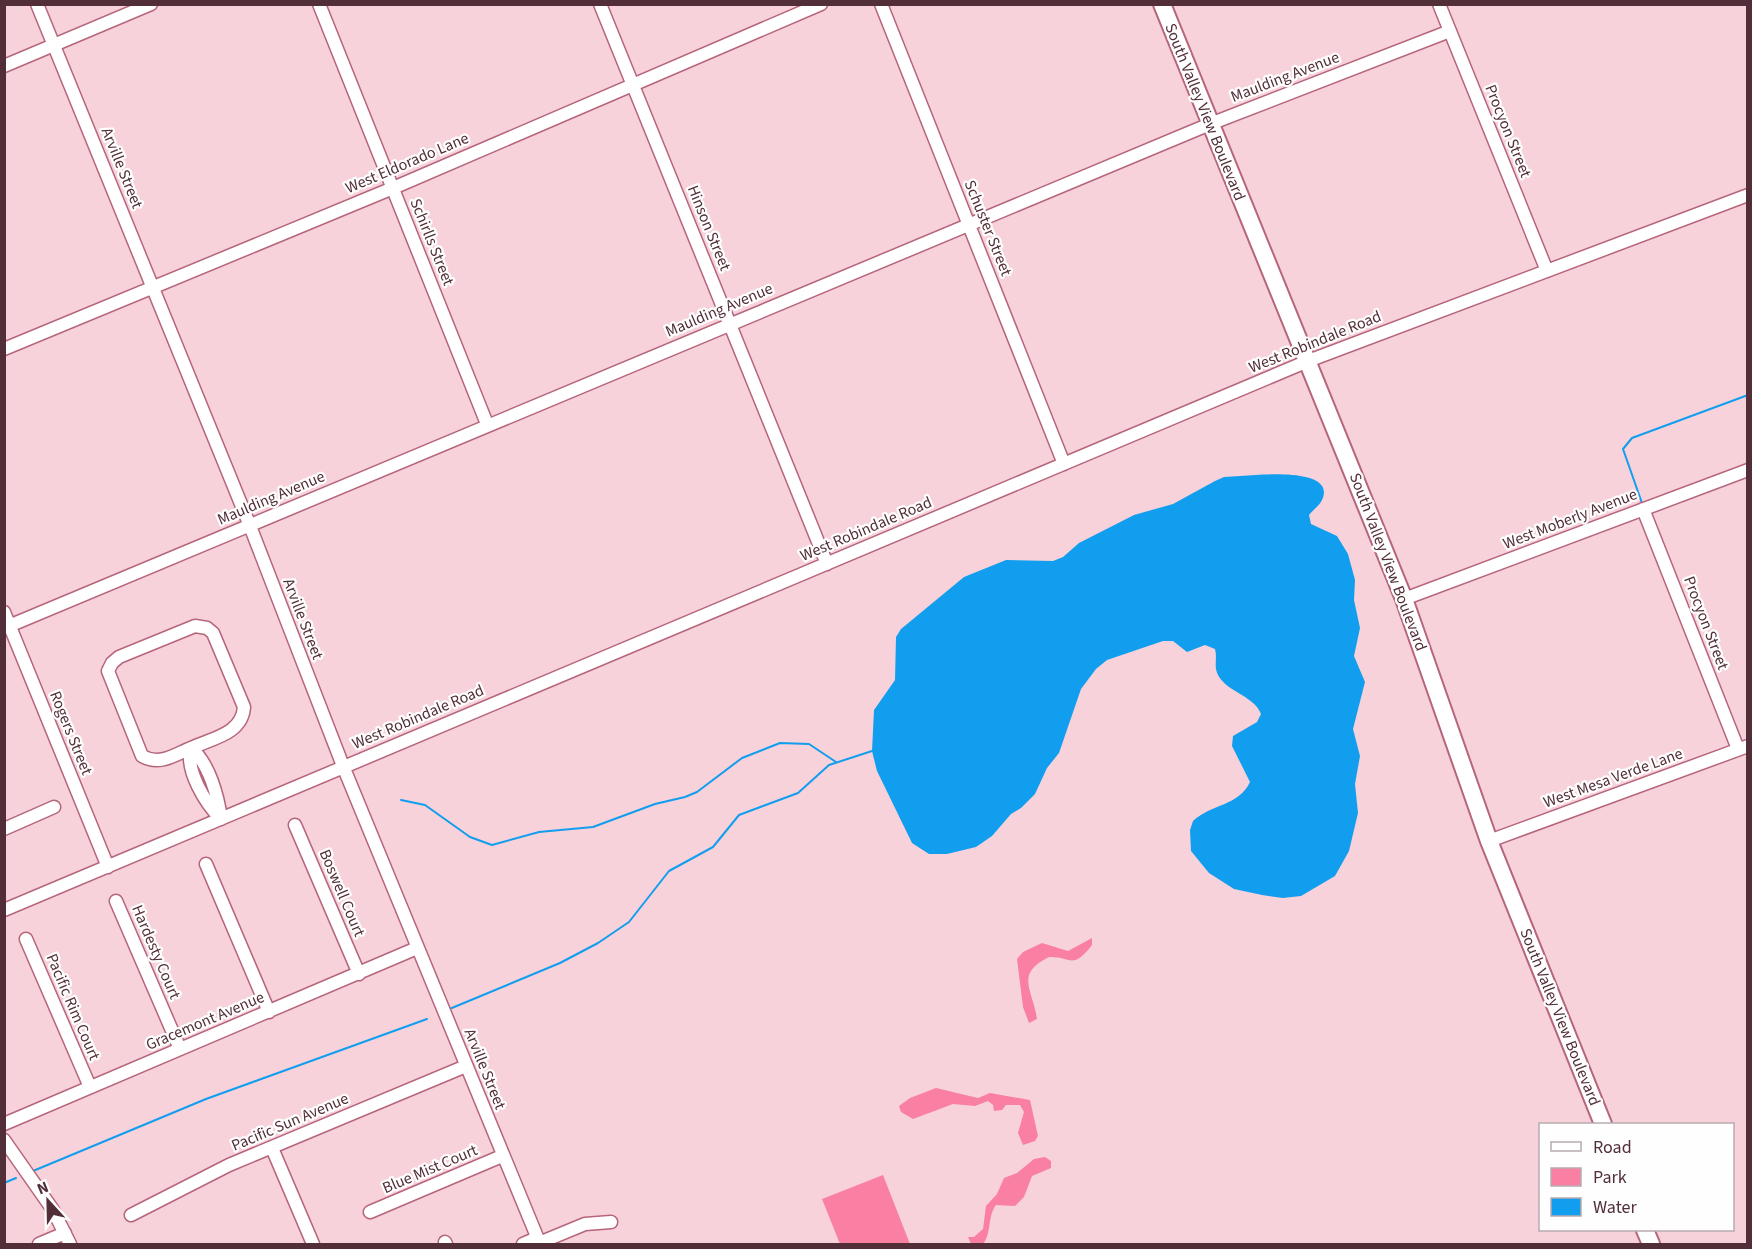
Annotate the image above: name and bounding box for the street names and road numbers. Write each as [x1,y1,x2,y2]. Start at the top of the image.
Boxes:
street label: South Valley View Boulevard [1159,20,1251,204]
street label: Maulding Avenue [1228,46,1343,108]
street label: Procyon Street [1479,81,1537,181]
street label: Arville Street [96,124,148,212]
street label: West Eldorado Lane [342,127,472,199]
street label: Schuster Street [959,177,1017,280]
street label: Hinson Street [682,182,736,275]
street label: Schirlls Street [405,195,460,289]
street label: Maulding Avenue [662,277,776,343]
street label: West Robindale Road [1245,305,1385,379]
street label: Maulding Avenue [214,465,328,531]
street label: South Valley View Boulevard [1344,470,1432,654]
street label: West Moberly Avenue [1500,483,1640,555]
street label: West Robindale Road [797,491,935,567]
street label: Procyon Street [1678,573,1734,674]
street label: Arville Street [277,575,329,663]
street label: West Robindale Road [349,679,487,755]
street label: Rogers Street [44,688,98,779]
street label: West Mesa Verde Lane [1540,743,1686,813]
street label: Boswell Court [314,846,371,941]
street label: Hardesty Court [126,901,186,1003]
street label: South Valley View Boulevard [1514,925,1606,1109]
street label: Pacific Rim Court [41,950,106,1064]
street label: Gracemont Avenue [142,986,268,1056]
street label: Arville Street [459,1025,511,1113]
street label: Pacific Sun Avenue [228,1087,352,1157]
street label: Blue Mist Court [379,1139,481,1199]

